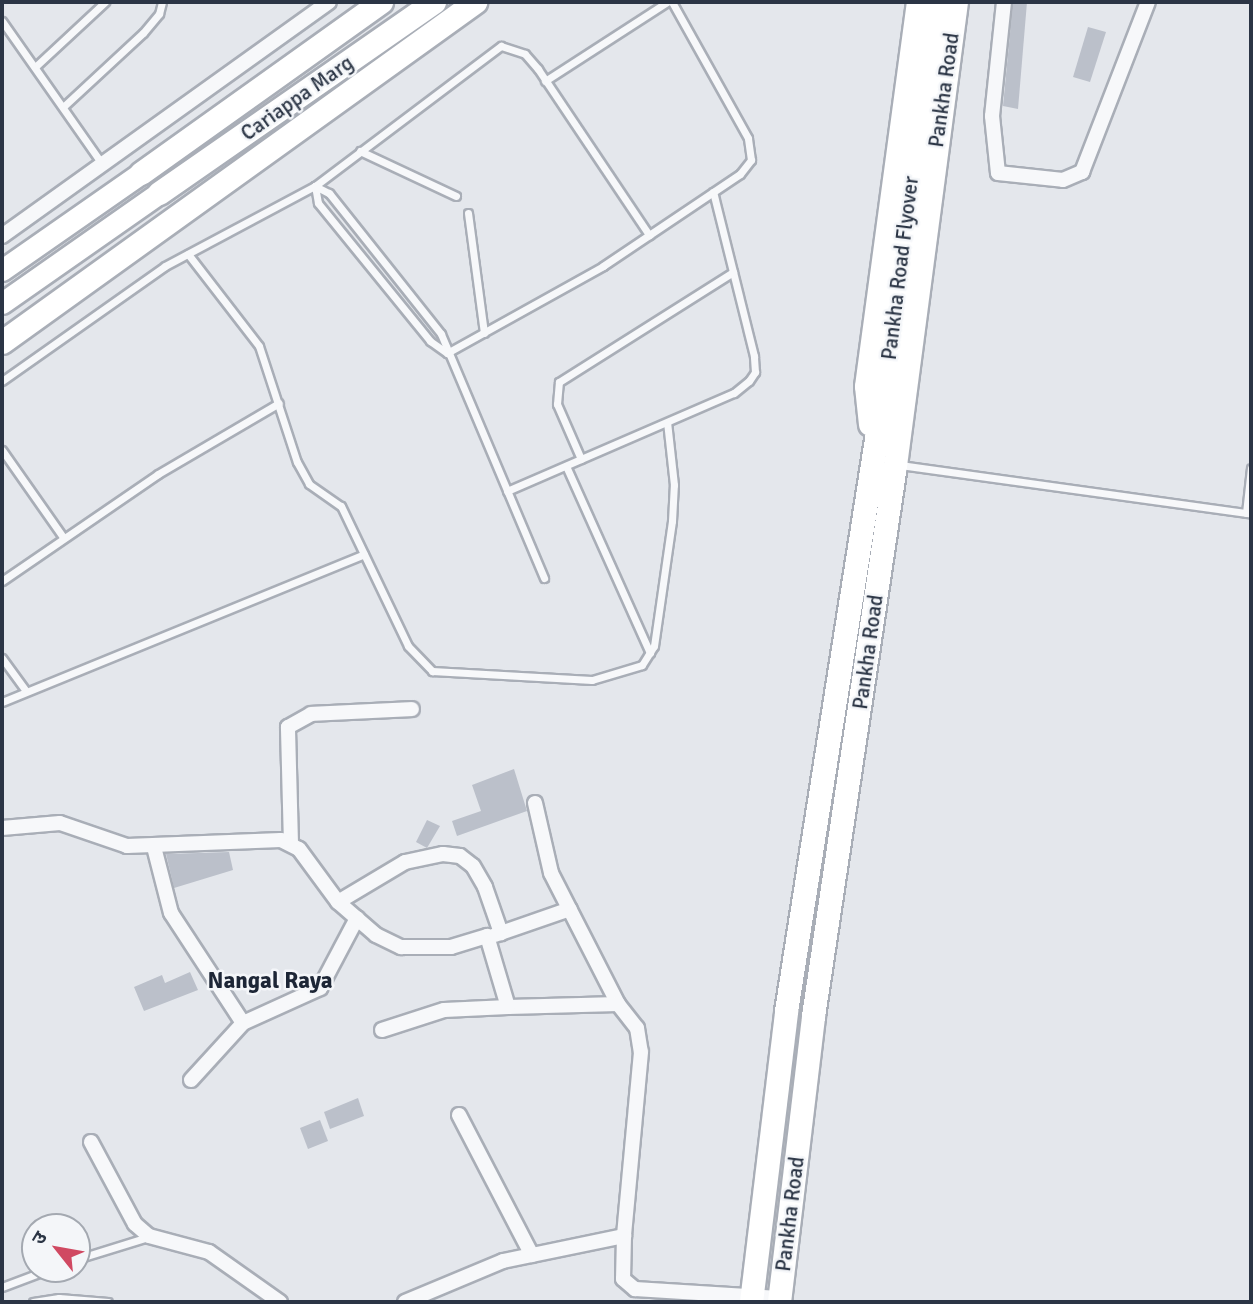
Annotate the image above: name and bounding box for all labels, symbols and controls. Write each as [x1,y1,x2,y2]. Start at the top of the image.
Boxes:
street label: Pankha Road [923,31,965,149]
street label: Cariappa Marg [236,50,358,146]
street label: Pankha Road Flyover [876,175,924,361]
street label: Pankha Road [847,593,889,711]
district label: Nangal Raya [207,967,333,995]
street label: Pankha Road [770,1155,810,1273]
north arrow [21,1213,91,1283]
text: उ [27,1227,53,1249]

